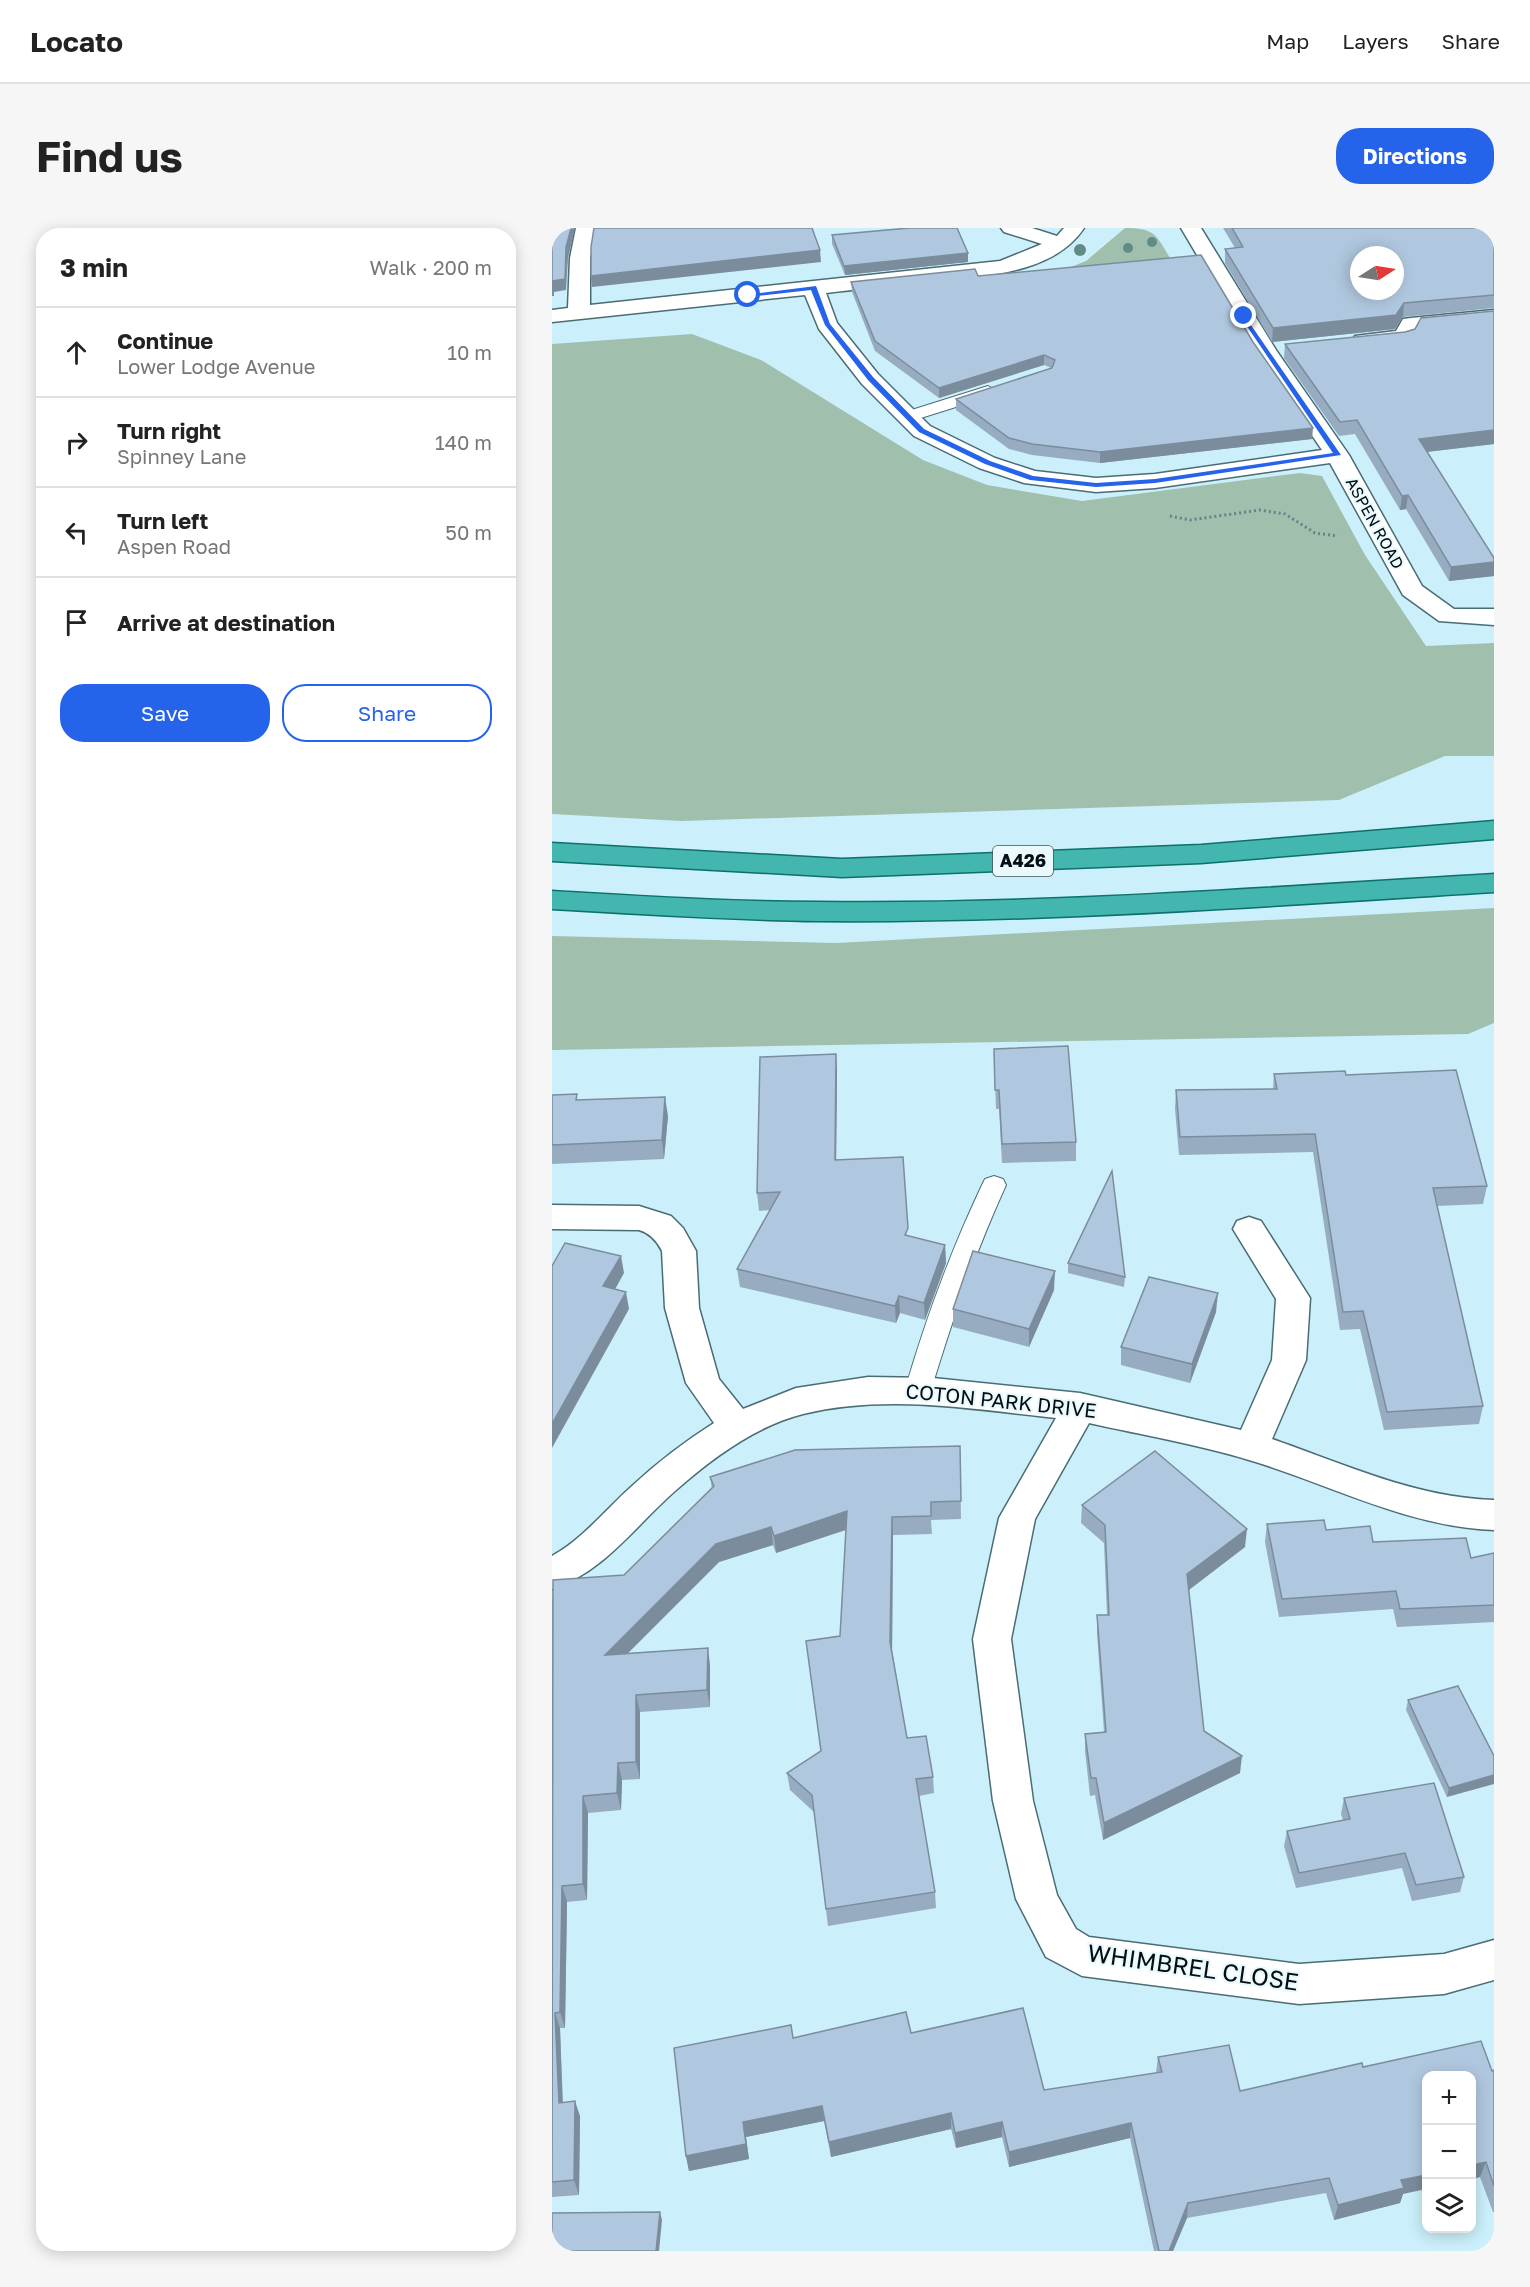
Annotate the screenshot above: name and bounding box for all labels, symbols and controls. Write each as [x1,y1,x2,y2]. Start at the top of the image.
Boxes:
text: Locato [30,25,123,58]
text: Map [1266,28,1309,54]
text: Layers [1342,28,1409,54]
text: Share [1442,28,1500,54]
button: Directions [1336,128,1494,184]
text: Find us [36,131,183,181]
north arrow [1350,246,1404,300]
text: 3 min [60,252,128,283]
text: Walk · 200 m [370,255,492,279]
route start [734,281,760,307]
route end [1230,302,1256,328]
text: Continue [117,327,213,354]
icon: ahead [60,336,93,369]
text: 10 m [447,340,492,364]
text: Lower Lodge Avenue [117,354,315,378]
text: Turn right [117,417,221,444]
icon: right [60,426,93,459]
text: 140 m [435,430,492,454]
text: Spinney Lane [117,444,246,468]
street label: ASPEN ROAD [1342,474,1408,572]
text: Turn left [117,507,208,534]
icon: left [60,516,93,549]
text: 50 m [445,520,492,544]
text: Aspen Road [117,534,231,558]
icon: arrive [60,606,93,639]
text: Arrive at destination [117,609,335,636]
button: Save [60,684,270,742]
button: Share [282,684,492,742]
road number: A426 [993,846,1053,876]
street label: COTON PARK DRIVE [904,1378,1098,1422]
street label: WHIMBREL CLOSE [1086,1937,1301,1996]
map controls [1422,2071,1476,2233]
button: + [1422,2071,1476,2125]
button: − [1422,2125,1476,2179]
button: layers [1422,2179,1476,2233]

